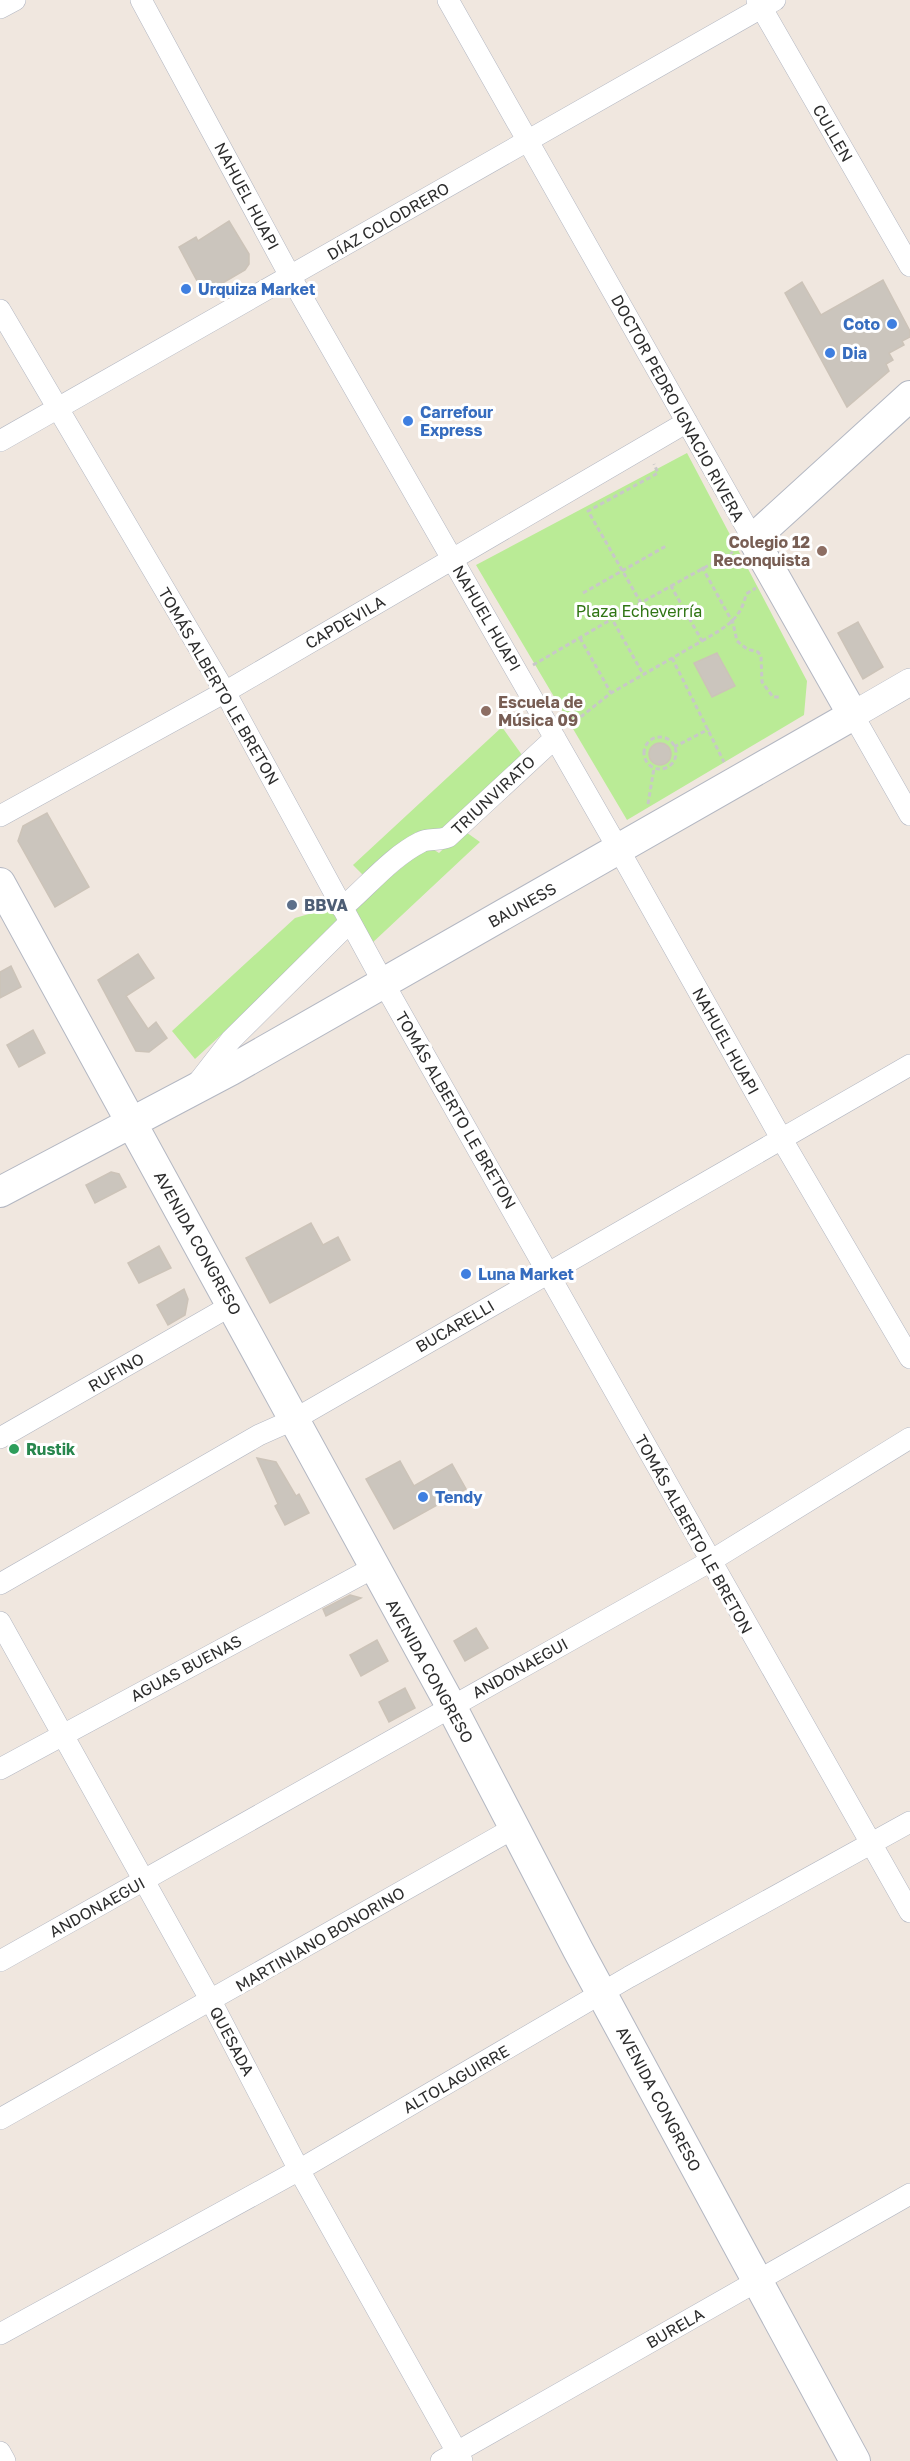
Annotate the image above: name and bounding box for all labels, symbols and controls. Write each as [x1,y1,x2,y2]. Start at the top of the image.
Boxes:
street label: CULLEN [809,101,857,165]
street label: NAHUEL HUAPI [210,139,284,253]
street label: DÍAZ COLODRERO [323,178,453,264]
place label: Urquiza Market [198,279,315,299]
marker: Urquiza Market [179,282,193,296]
street label: DOCTOR PEDRO IGNACIO RIVERA [607,291,749,525]
place label: Coto [843,314,880,334]
marker: Coto [885,317,899,331]
place label: Dia [842,343,867,363]
marker: Dia [823,346,837,360]
place label: Carrefour Express [420,402,493,440]
marker: Carrefour Express [401,414,415,428]
place label: Colegio 12 Reconquista [713,532,810,570]
marker: Colegio 12 Reconquista [815,544,829,558]
street label: NAHUEL HUAPI [449,561,525,675]
street label: TOMÁS ALBERTO LE BRETON [154,584,284,788]
street label: CAPDEVILA [301,591,389,653]
park label: Plaza Echeverría [576,601,702,621]
place label: Escuela de Música 09 [498,692,583,730]
marker: Escuela de Música 09 [479,704,493,718]
street label: TRIUNVIRATO [447,751,539,839]
street label: BAUNESS [484,878,560,932]
place label: BBVA [304,895,348,915]
marker: BBVA [285,898,299,912]
street label: NAHUEL HUAPI [688,984,764,1098]
street label: TOMÁS ALBERTO LE BRETON [391,1008,521,1212]
street label: AVENIDA CONGRESO [150,1168,246,1318]
place label: Luna Market [478,1264,574,1284]
marker: Luna Market [459,1267,473,1281]
street label: BUCARELLI [412,1295,498,1357]
street label: RUFINO [85,1348,147,1396]
street label: TOMÁS ALBERTO LE BRETON [631,1431,757,1637]
place label: Rustik [26,1439,76,1459]
marker: Rustik [7,1442,21,1456]
place label: Tendy [435,1487,483,1507]
marker: Tendy [416,1490,430,1504]
street label: AVENIDA CONGRESO [382,1596,478,1746]
street label: AGUAS BUENAS [127,1630,245,1706]
street label: ANDONAEGUI [469,1633,571,1703]
street label: ANDONAEGUI [46,1872,148,1942]
street label: MARTINIANO BONORINO [232,1882,408,1996]
street label: QUESADA [205,2003,259,2079]
street label: AVENIDA CONGRESO [612,2023,706,2175]
street label: ALTOLAGUIRRE [399,2040,513,2118]
street label: BURELA [643,2303,708,2353]

